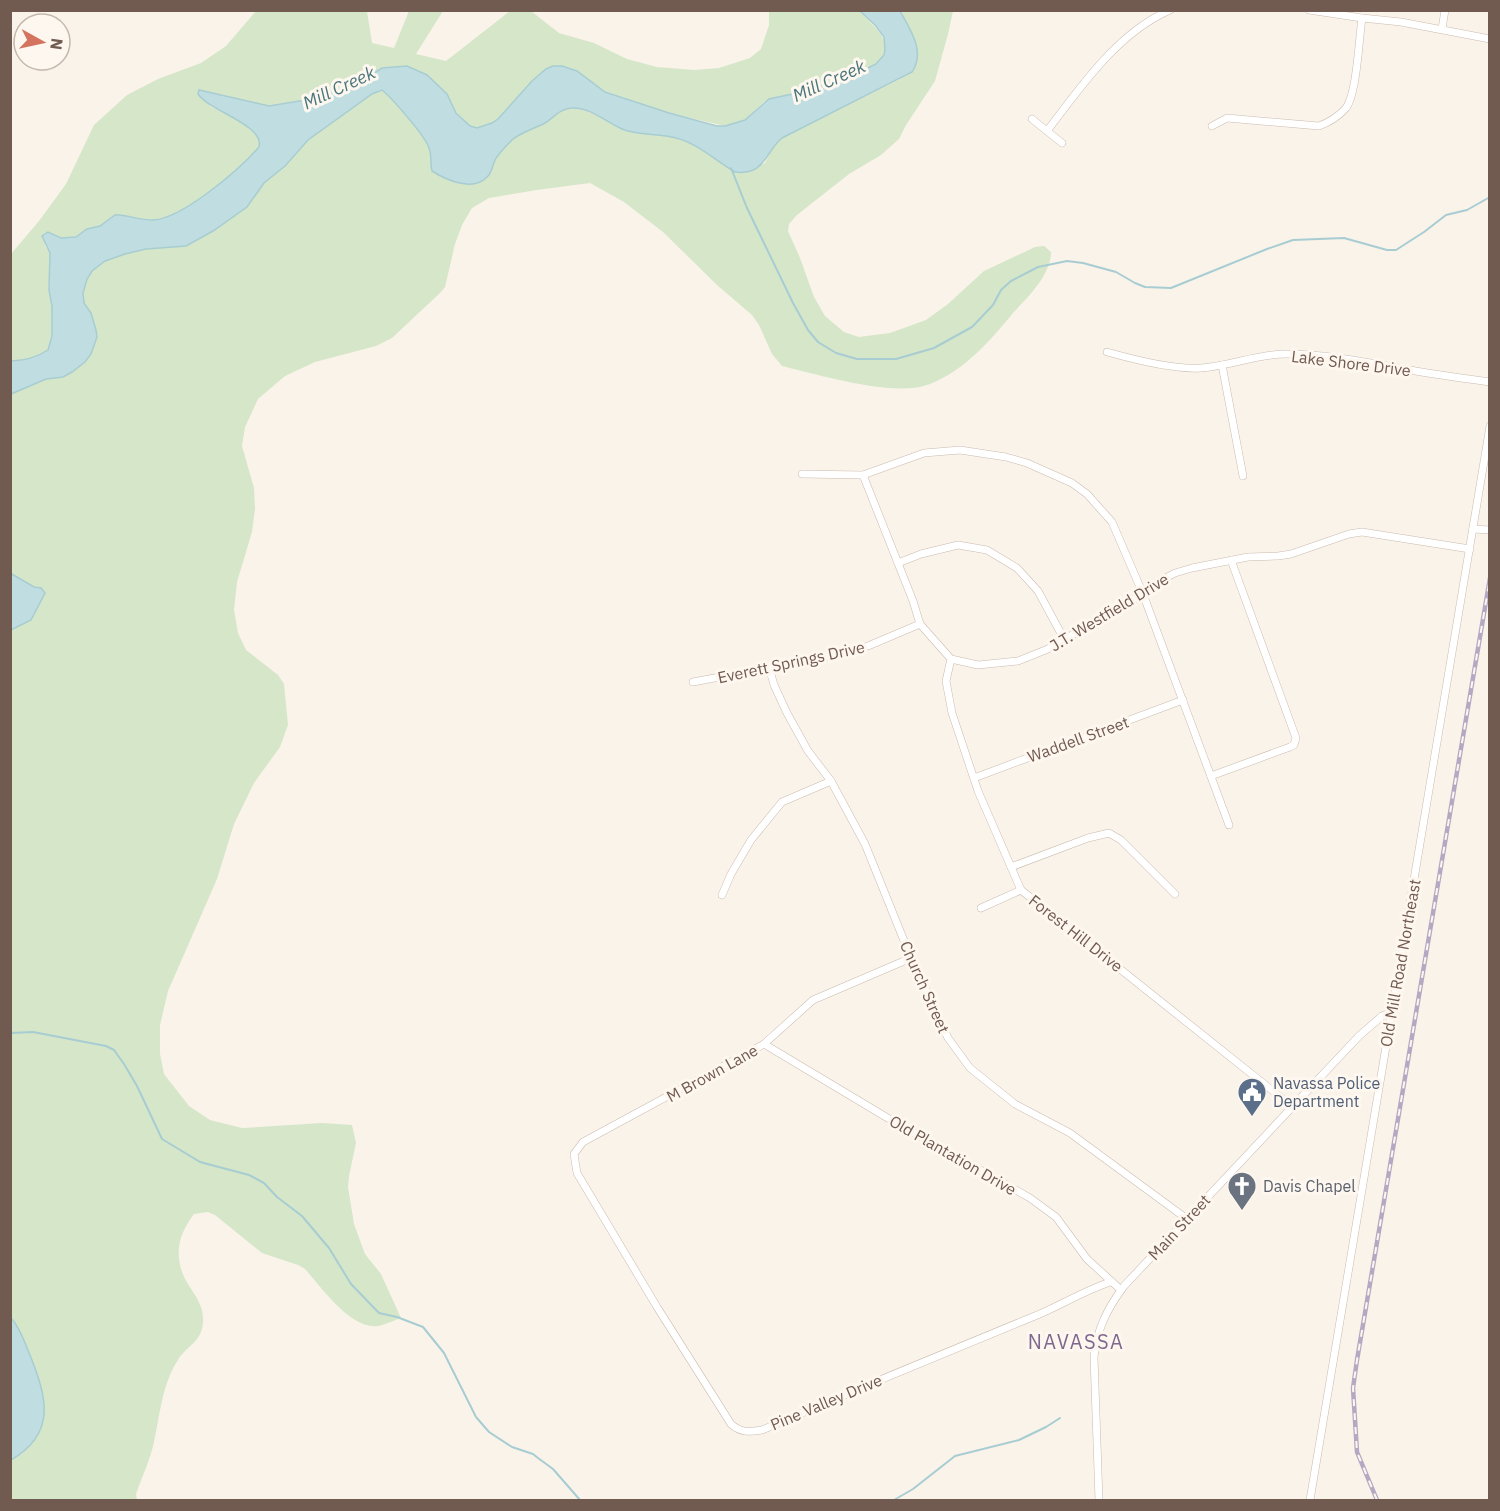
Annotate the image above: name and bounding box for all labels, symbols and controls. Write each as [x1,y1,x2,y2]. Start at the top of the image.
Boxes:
north arrow [12,12,72,72]
text: N [46,37,68,51]
water label: Mill Creek [789,54,869,107]
water label: Mill Creek [299,60,379,114]
street label: Lake Shore Drive [1290,346,1412,380]
street label: J.T. Westfield Drive [1046,568,1172,655]
street label: Everett Springs Drive [716,637,867,687]
street label: Waddell Street [1025,711,1131,767]
street label: Old Mill Road Northeast [1375,877,1425,1049]
street label: Forest Hill Drive [1025,890,1127,976]
street label: Church Street [896,938,954,1036]
street label: M Brown Lane [663,1040,761,1106]
place label: Navassa Police Department [1273,1073,1380,1111]
public building icon: Navassa Police Department [1236,1076,1268,1118]
street label: Old Plantation Drive [886,1111,1020,1200]
church icon: Davis Chapel [1226,1170,1258,1212]
place label: Davis Chapel [1263,1176,1356,1196]
street label: Main Street [1144,1190,1214,1264]
district label: NAVASSA [1028,1328,1124,1355]
street label: Pine Valley Drive [767,1369,885,1435]

